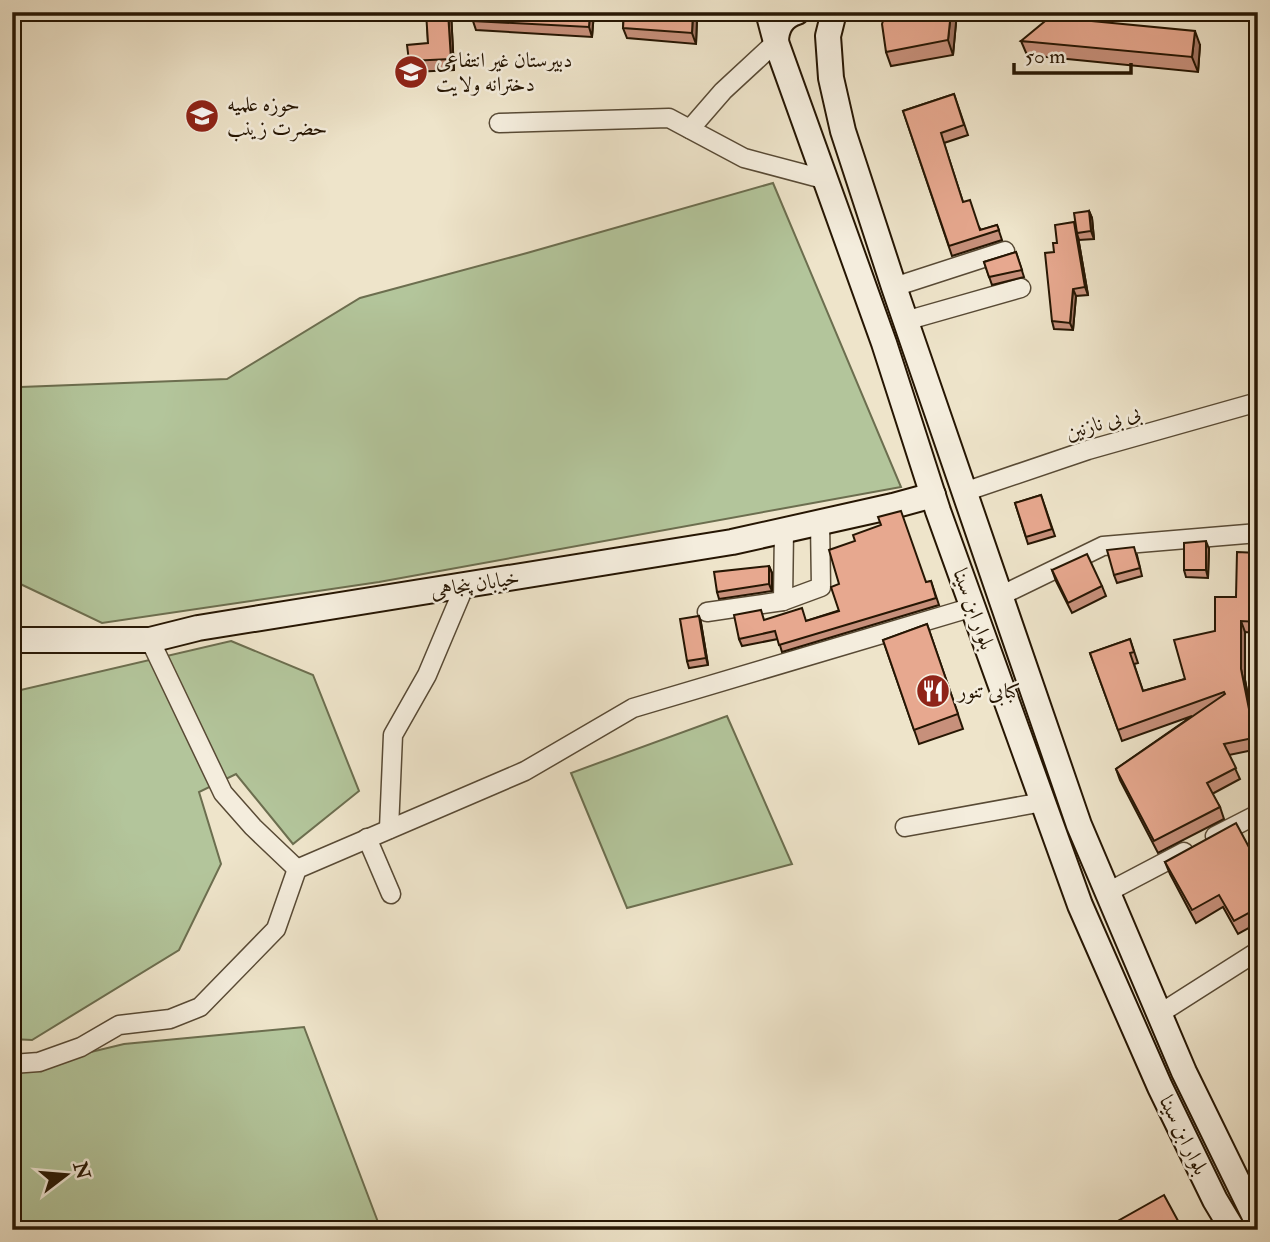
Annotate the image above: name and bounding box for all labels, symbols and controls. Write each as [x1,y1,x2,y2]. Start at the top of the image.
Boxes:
scale bar [1014,32,1132,76]
text: 50 m [1025,43,1066,70]
place label: دبیرستان غیر انتفاعی دخترانه ولایت [436,47,573,98]
school or university icon: دبیرستان غیر انتفاعی دخترانه ولایت [392,53,430,91]
place label: حوزه علمیه حضرت زینب [227,91,327,142]
school or university icon: حوزه علمیه حضرت زینب [183,97,221,135]
street label: بی بی نازنین [1062,398,1144,448]
street label: خیابان پنجاهی [429,564,521,605]
street label: بلوار ابن سینا [946,565,1001,654]
restaurant icon: کبابی تنور [914,672,952,710]
place label: کبابی تنور [956,678,1020,706]
street label: بلوار ابن سینا [1153,1091,1214,1179]
north arrow [32,1140,102,1210]
text: N [67,1158,96,1183]

